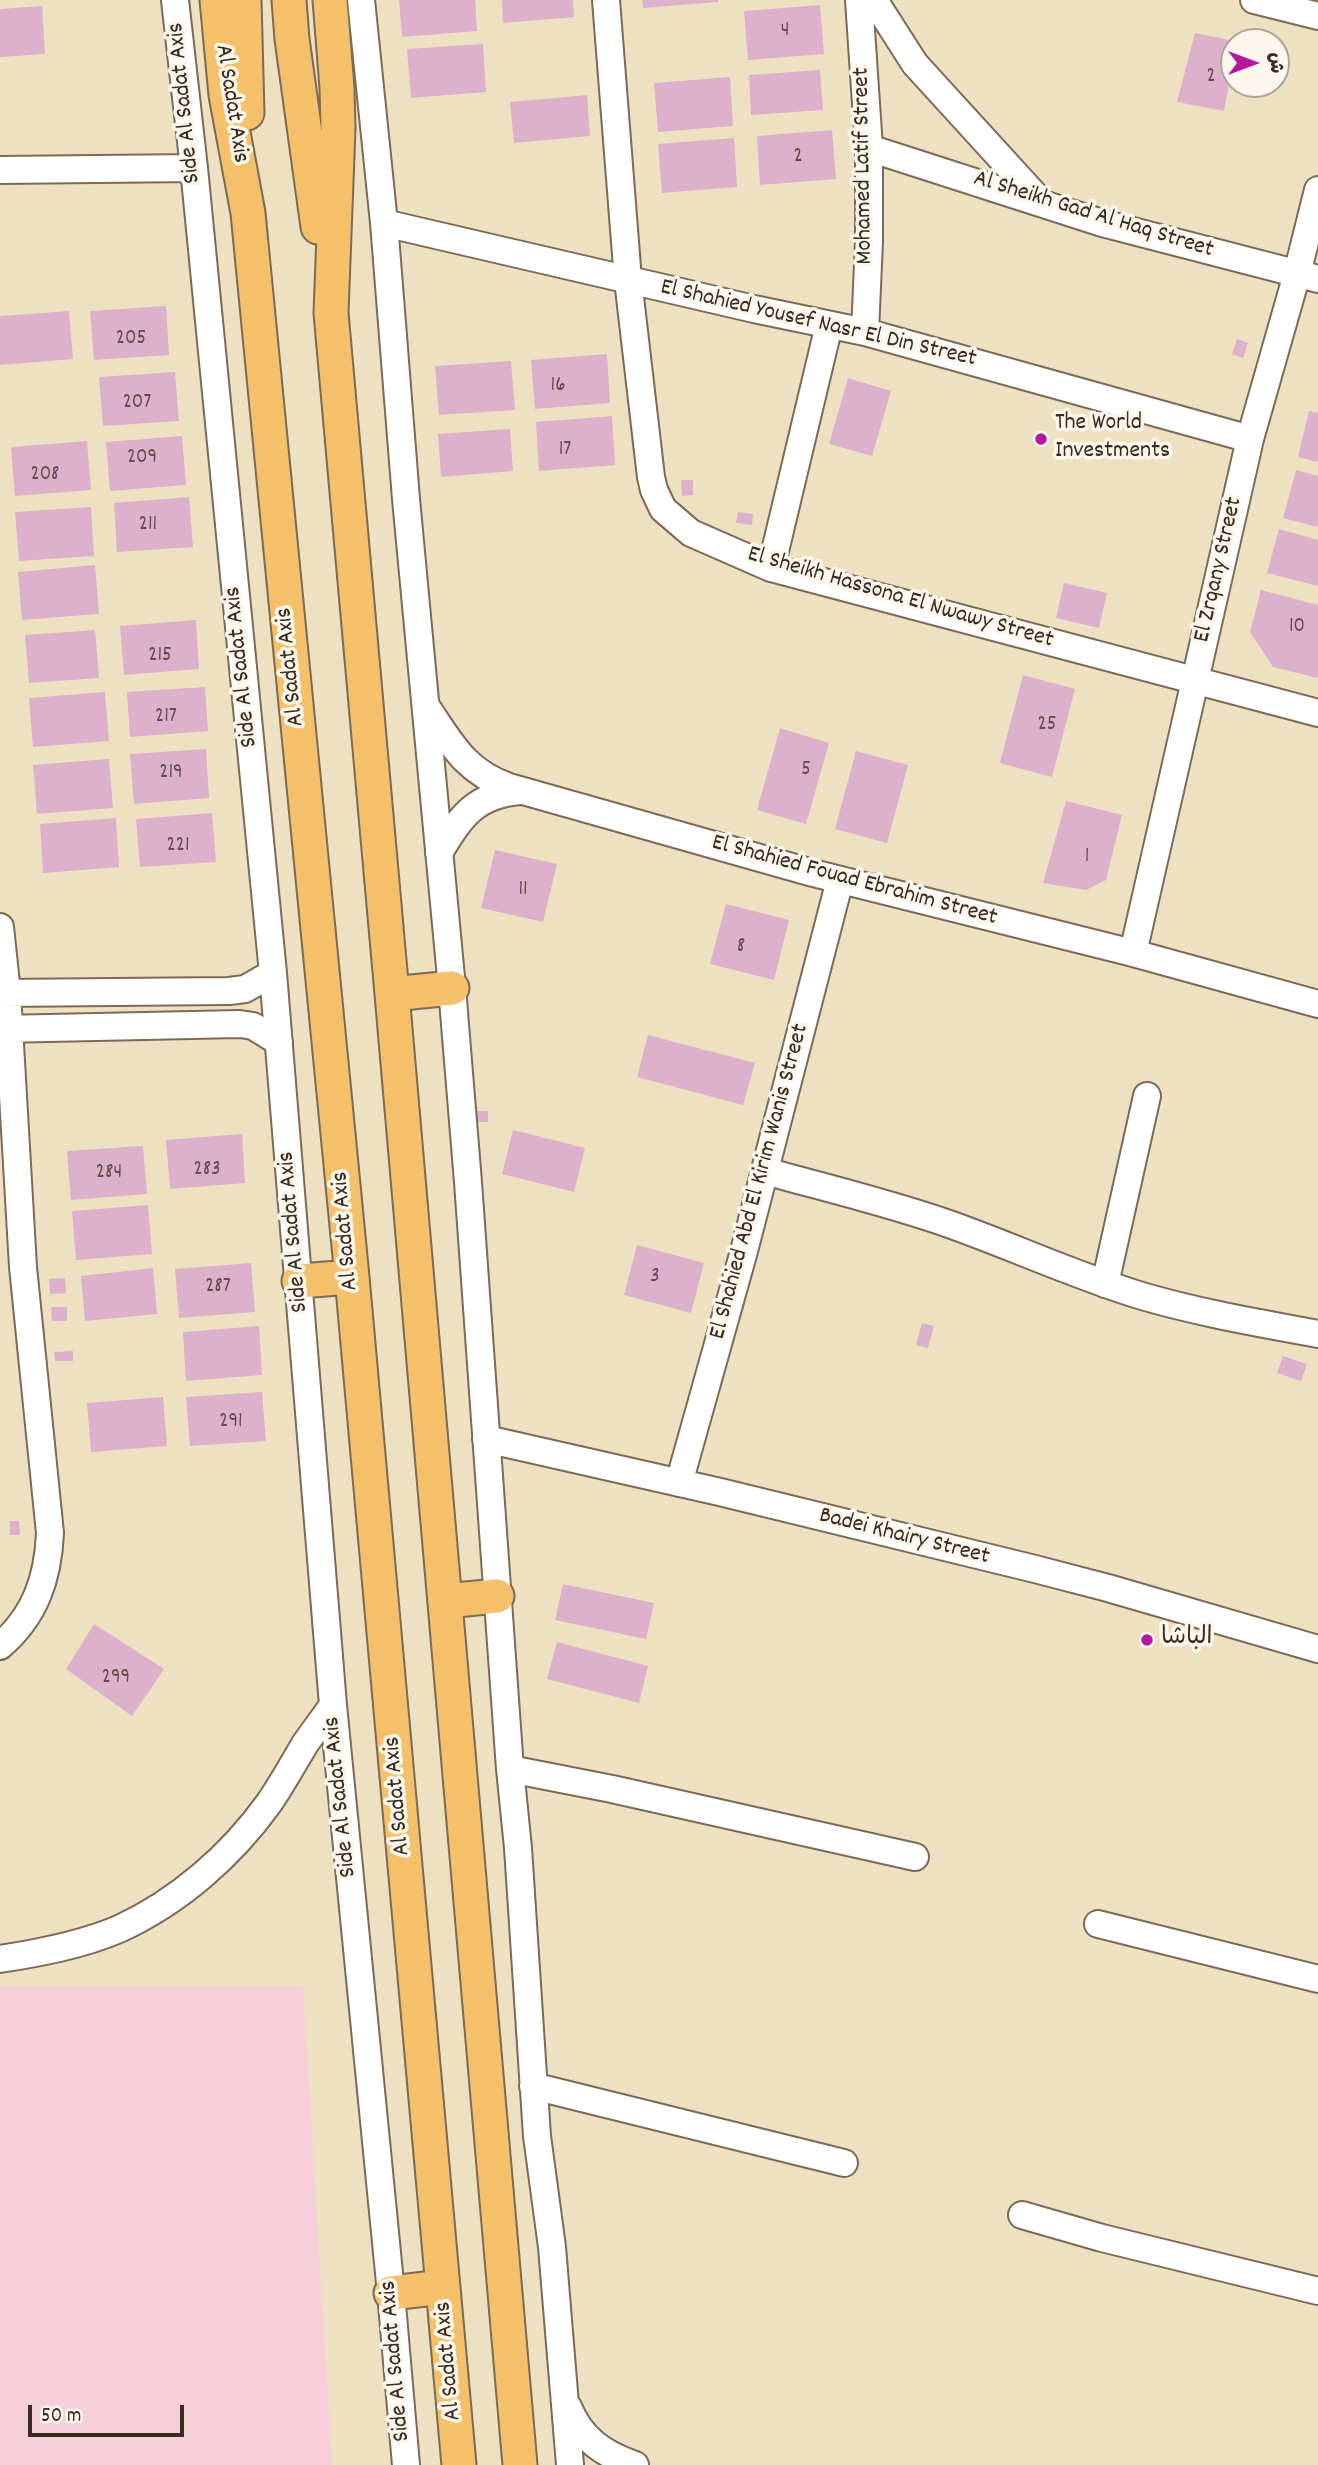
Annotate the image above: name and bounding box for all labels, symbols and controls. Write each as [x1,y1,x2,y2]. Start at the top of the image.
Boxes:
house number: 4 [781,19,789,45]
street label: Side Al Sadat Axis [163,21,209,185]
north arrow [1220,28,1290,98]
street label: Al Sadat Axis [206,43,254,165]
text: ش [1261,53,1288,73]
house number: 2 [1206,65,1216,91]
street label: Mohamed Latif Street [849,67,881,265]
house number: 2 [793,145,803,171]
street label: Al Sheikh Gad Al Haq Street [969,166,1217,266]
street label: El Shahied Yousef Nasr El Din Street [657,275,979,375]
house number: 205 [116,327,146,353]
house number: 16 [551,374,565,400]
house number: 207 [123,391,151,417]
place label: The World Investments [1055,411,1170,467]
marker: The World Investments [1033,431,1049,447]
house number: 17 [559,438,571,464]
house number: 209 [127,446,157,472]
house number: 208 [30,463,60,489]
street label: El Zrqany Street [1189,495,1251,645]
house number: 211 [139,513,157,539]
street label: El Sheikh Hassona El Nwawy Street [744,541,1056,657]
street label: Side Al Sadat Axis [220,585,266,749]
street label: Al Sadat Axis [271,606,313,728]
house number: 10 [1289,615,1305,641]
house number: 215 [148,644,172,670]
house number: 217 [155,705,177,731]
house number: 25 [1038,713,1056,739]
house number: 5 [801,758,811,784]
house number: 219 [159,761,183,787]
street label: El Shahied Fouad Ebrahim Street [708,830,1000,934]
house number: 221 [167,834,189,860]
house number: 1 [1085,845,1089,871]
house number: 11 [518,878,528,904]
house number: 8 [737,935,745,961]
street label: El Shahied Abd El Kirim Wanis Street [705,1021,817,1343]
street label: Side Al Sadat Axis [274,1150,316,1314]
house number: 283 [194,1158,220,1184]
house number: 284 [96,1161,122,1187]
street label: Al Sadat Axis [327,1170,367,1292]
house number: 3 [650,1265,660,1291]
house number: 287 [205,1275,231,1301]
house number: 291 [219,1410,243,1436]
street label: Badei Khairy Street [816,1503,992,1573]
place label: الباشا [1161,1626,1212,1654]
marker: الباشا [1139,1632,1155,1648]
house number: 299 [102,1666,130,1692]
street label: Side Al Sadat Axis [319,1715,365,1879]
street label: Al Sadat Axis [379,1735,419,1857]
street label: Side Al Sadat Axis [376,2279,418,2443]
street label: Al Sadat Axis [430,2300,470,2422]
scale bar [32,2392,187,2436]
text: 50 m [41,2402,81,2432]

